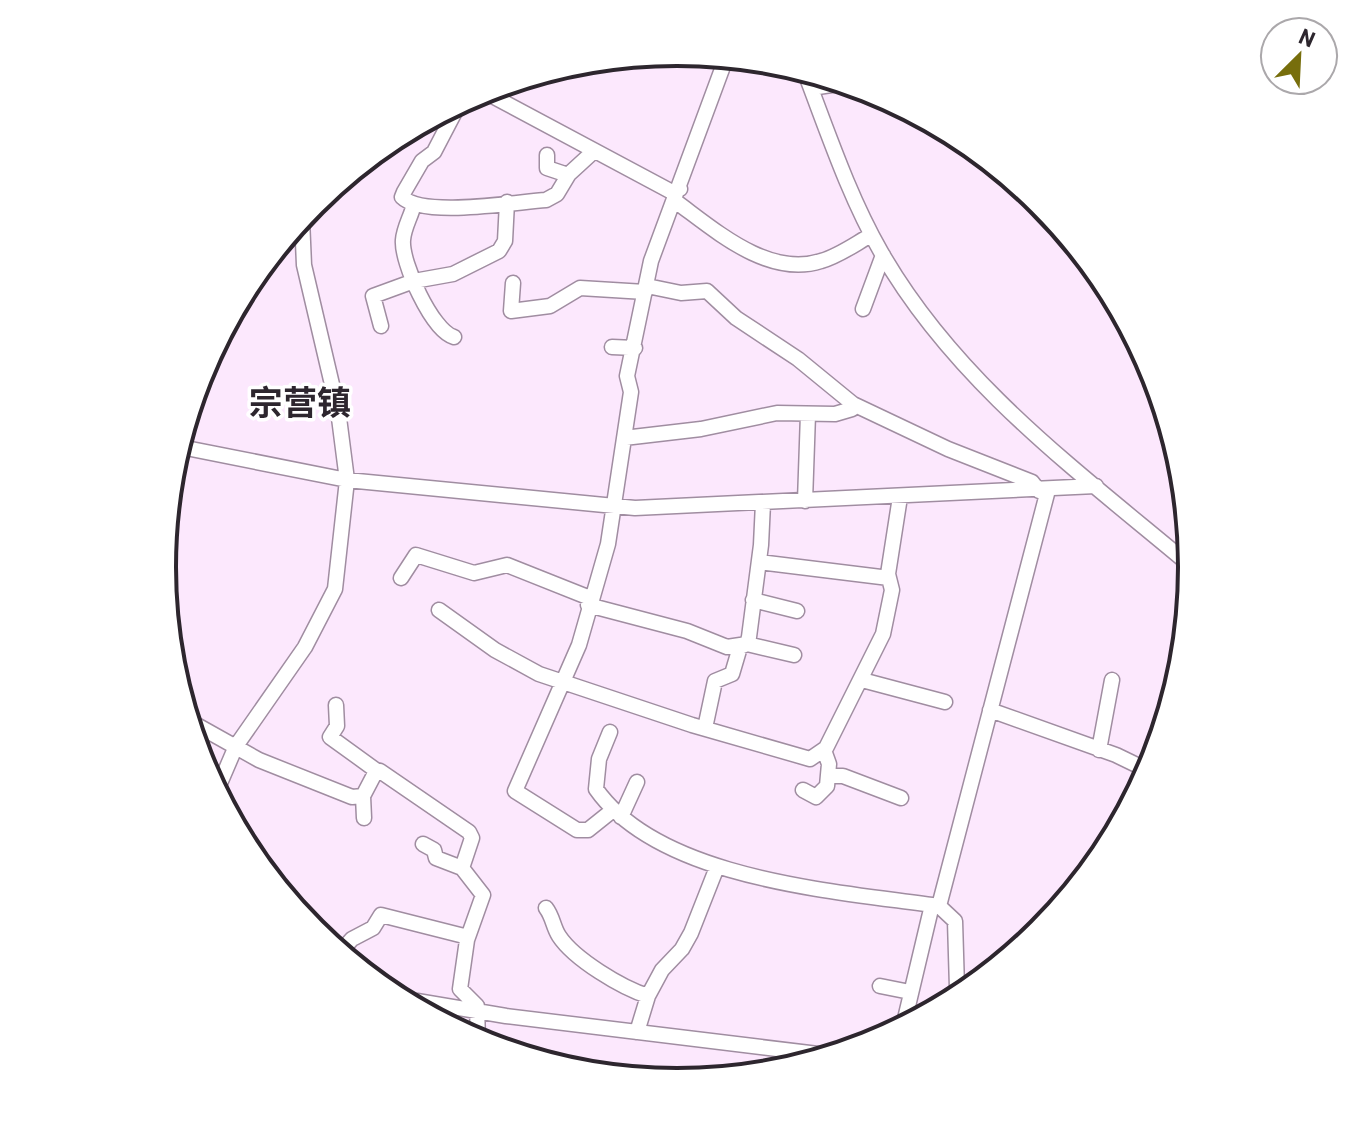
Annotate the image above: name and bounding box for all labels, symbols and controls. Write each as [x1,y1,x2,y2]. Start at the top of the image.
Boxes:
north arrow [1259,16,1339,96]
text: N [1296,22,1320,52]
district label: 宗营镇 [249,381,351,422]

